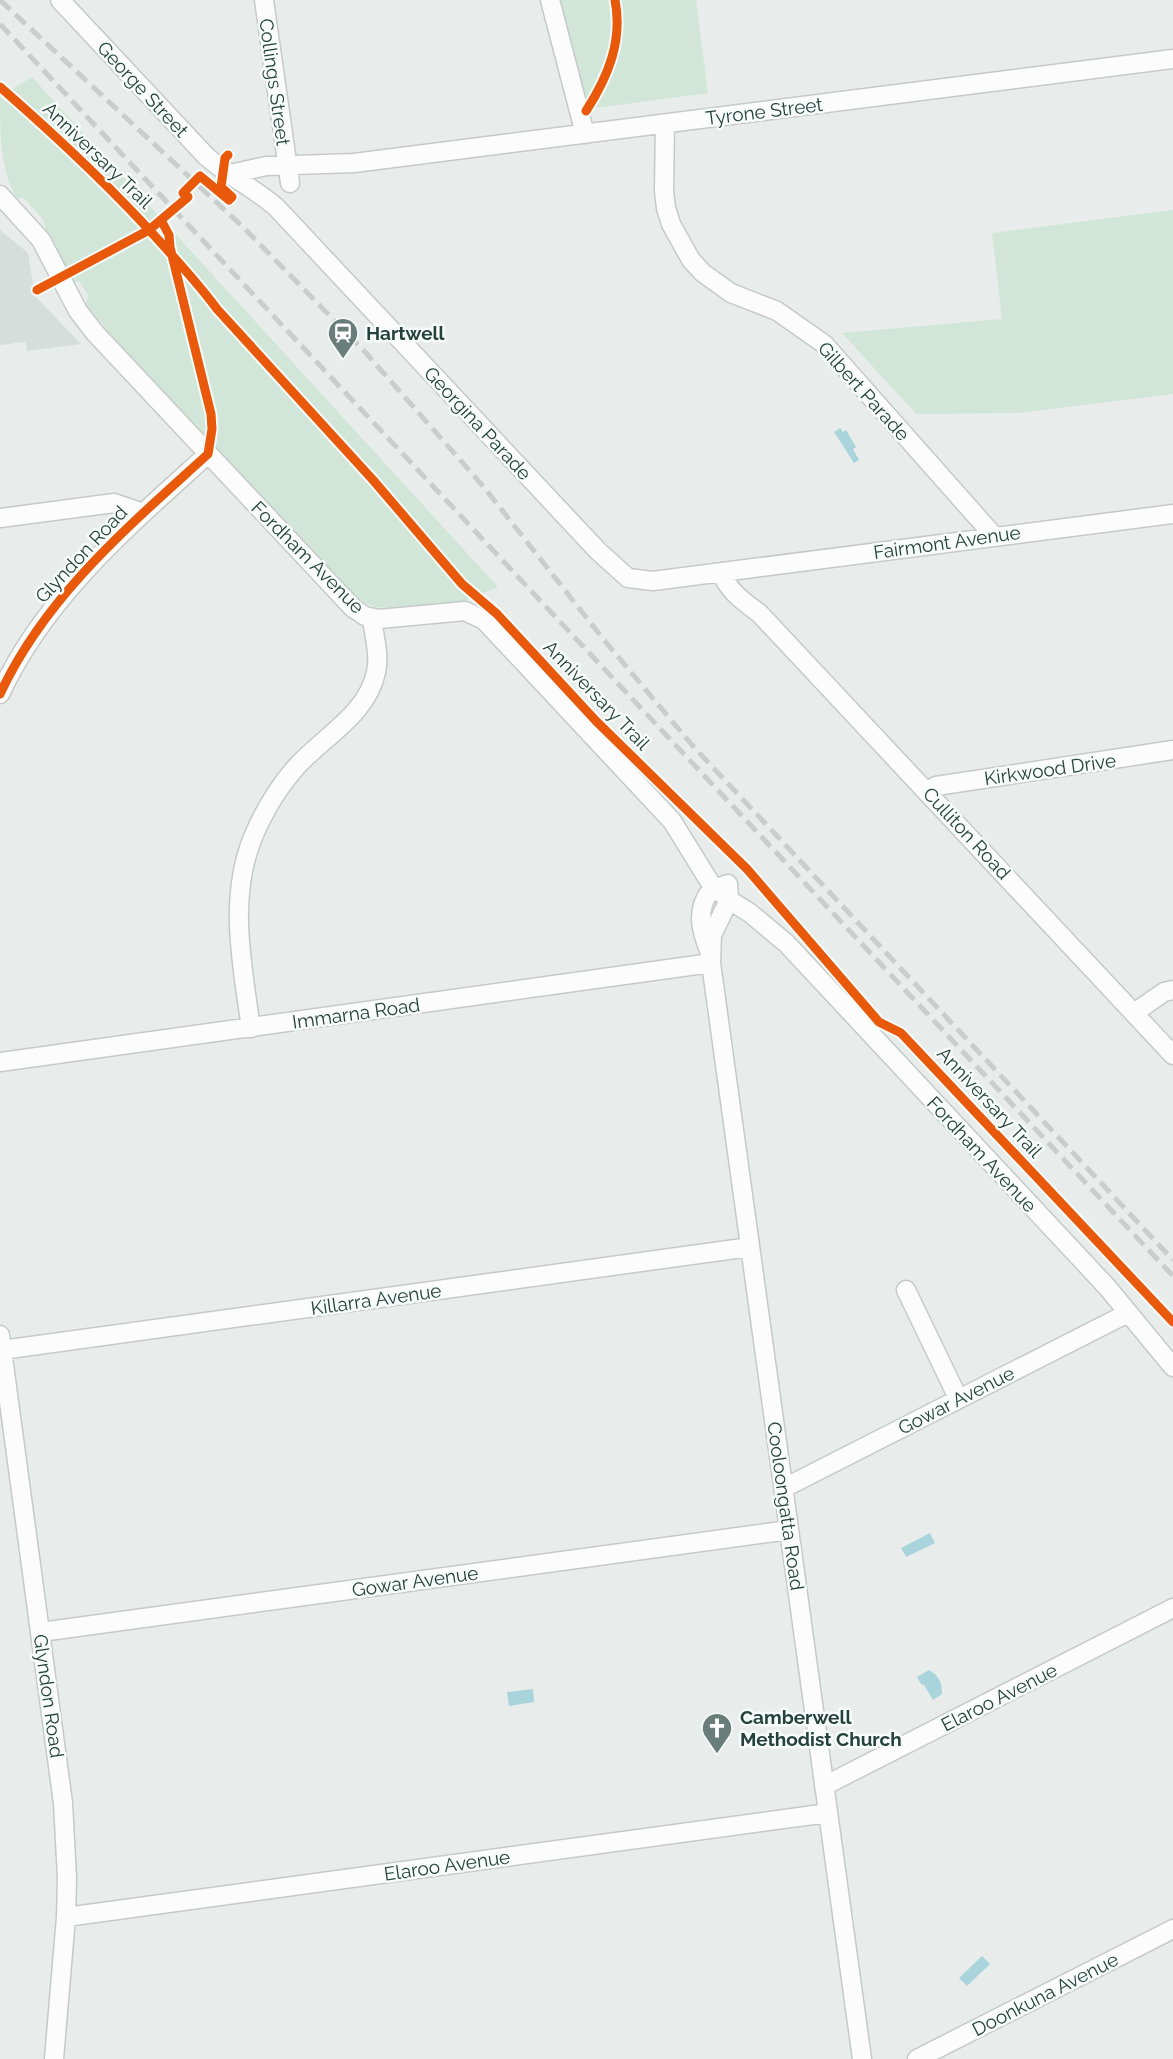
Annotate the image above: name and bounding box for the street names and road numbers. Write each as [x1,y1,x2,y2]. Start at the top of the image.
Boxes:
street label: Collings Street [255,17,295,148]
street label: George Street [93,37,193,142]
street label: Tyrone Street [704,93,824,129]
street label: Anniversary Trail [39,97,158,213]
street label: Gilbert Parade [814,337,914,445]
street label: Georgina Parade [420,362,536,484]
street label: Fordham Avenue [247,496,369,618]
street label: Glyndon Road [31,501,131,607]
street label: Fairmont Avenue [872,521,1022,563]
street label: Anniversary Trail [539,636,655,755]
street label: Kirkwood Drive [983,749,1117,789]
street label: Culliton Road [919,782,1015,884]
street label: Immarna Road [291,993,421,1033]
street label: Anniversary Trail [933,1042,1047,1162]
street label: Fordham Avenue [923,1092,1041,1216]
street label: Killarra Avenue [309,1279,443,1319]
street label: Gowar Avenue [894,1361,1018,1439]
street label: Cooloongatta Road [763,1420,809,1592]
street label: Gowar Avenue [350,1561,480,1601]
street label: Glyndon Road [29,1633,69,1759]
street label: Elaroo Avenue [937,1658,1061,1736]
street label: Elaroo Avenue [383,1845,511,1885]
street label: Doonkuna Avenue [968,1948,1122,2040]

